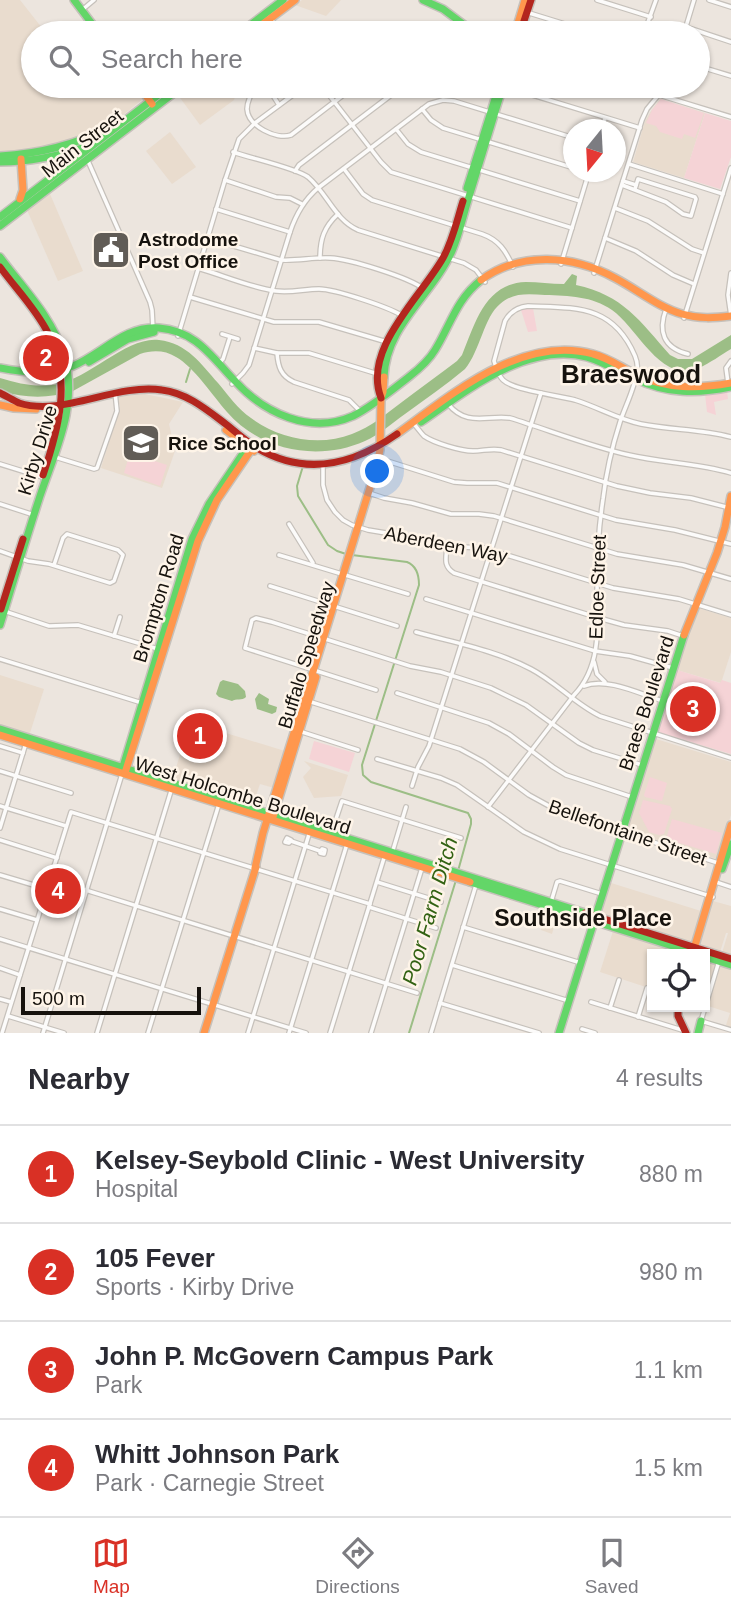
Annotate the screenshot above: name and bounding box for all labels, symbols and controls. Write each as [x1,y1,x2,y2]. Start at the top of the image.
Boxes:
search box [21,21,710,98]
icon: search [45,41,83,79]
text: Search here [101,44,243,74]
street label: Main Street [38,105,128,182]
north arrow [563,119,626,182]
public building icon: Astrodome Post Office [90,229,132,271]
place label: Astrodome Post Office [138,229,238,272]
pin: 2 [23,332,69,384]
district label: Braeswood [561,359,701,389]
street label: Kirby Drive [14,403,61,498]
school or university icon: Rice School [120,422,162,464]
place label: Rice School [168,433,277,454]
your location [360,454,394,488]
street label: Aberdeen Way [383,522,510,567]
street label: Brompton Road [129,531,188,665]
street label: Edloe Street [585,534,610,640]
street label: Buffalo Speedway [274,579,339,731]
street label: Braes Boulevard [615,633,678,773]
pin: 3 [670,683,716,735]
pin: 1 [177,710,223,762]
street label: West Holcombe Boulevard [132,753,353,838]
street label: Bellefontaine Street [546,796,710,870]
water label: Poor Farm Ditch [397,834,462,988]
pin: 4 [35,865,81,917]
district label: Southside Place [494,905,672,931]
map controls [647,949,710,1012]
button: locate [647,949,710,1012]
scale bar [21,984,201,1016]
text: 500 m [32,988,85,1009]
text: Nearby [28,1062,130,1095]
text: 4 results [616,1065,703,1091]
text: Kelsey-Seybold Clinic - West University [95,1145,584,1175]
text: 1 [45,1161,57,1187]
text: 880 m [639,1161,703,1187]
text: Hospital [95,1176,178,1202]
text: 105 Fever [95,1243,215,1273]
text: 2 [45,1259,57,1285]
text: 980 m [639,1259,703,1285]
text: Sports · Kirby Drive [95,1274,294,1300]
text: John P. McGovern Campus Park [95,1341,493,1371]
text: 3 [45,1357,57,1383]
text: 1.1 km [634,1357,703,1383]
text: Park [95,1372,142,1398]
text: Whitt Johnson Park [95,1439,339,1469]
text: 4 [45,1455,57,1481]
text: 1.5 km [634,1455,703,1481]
text: Park · Carnegie Street [95,1470,324,1496]
tab: Map [92,1534,130,1598]
tab: Directions [315,1534,400,1598]
tab: Saved [585,1534,639,1598]

